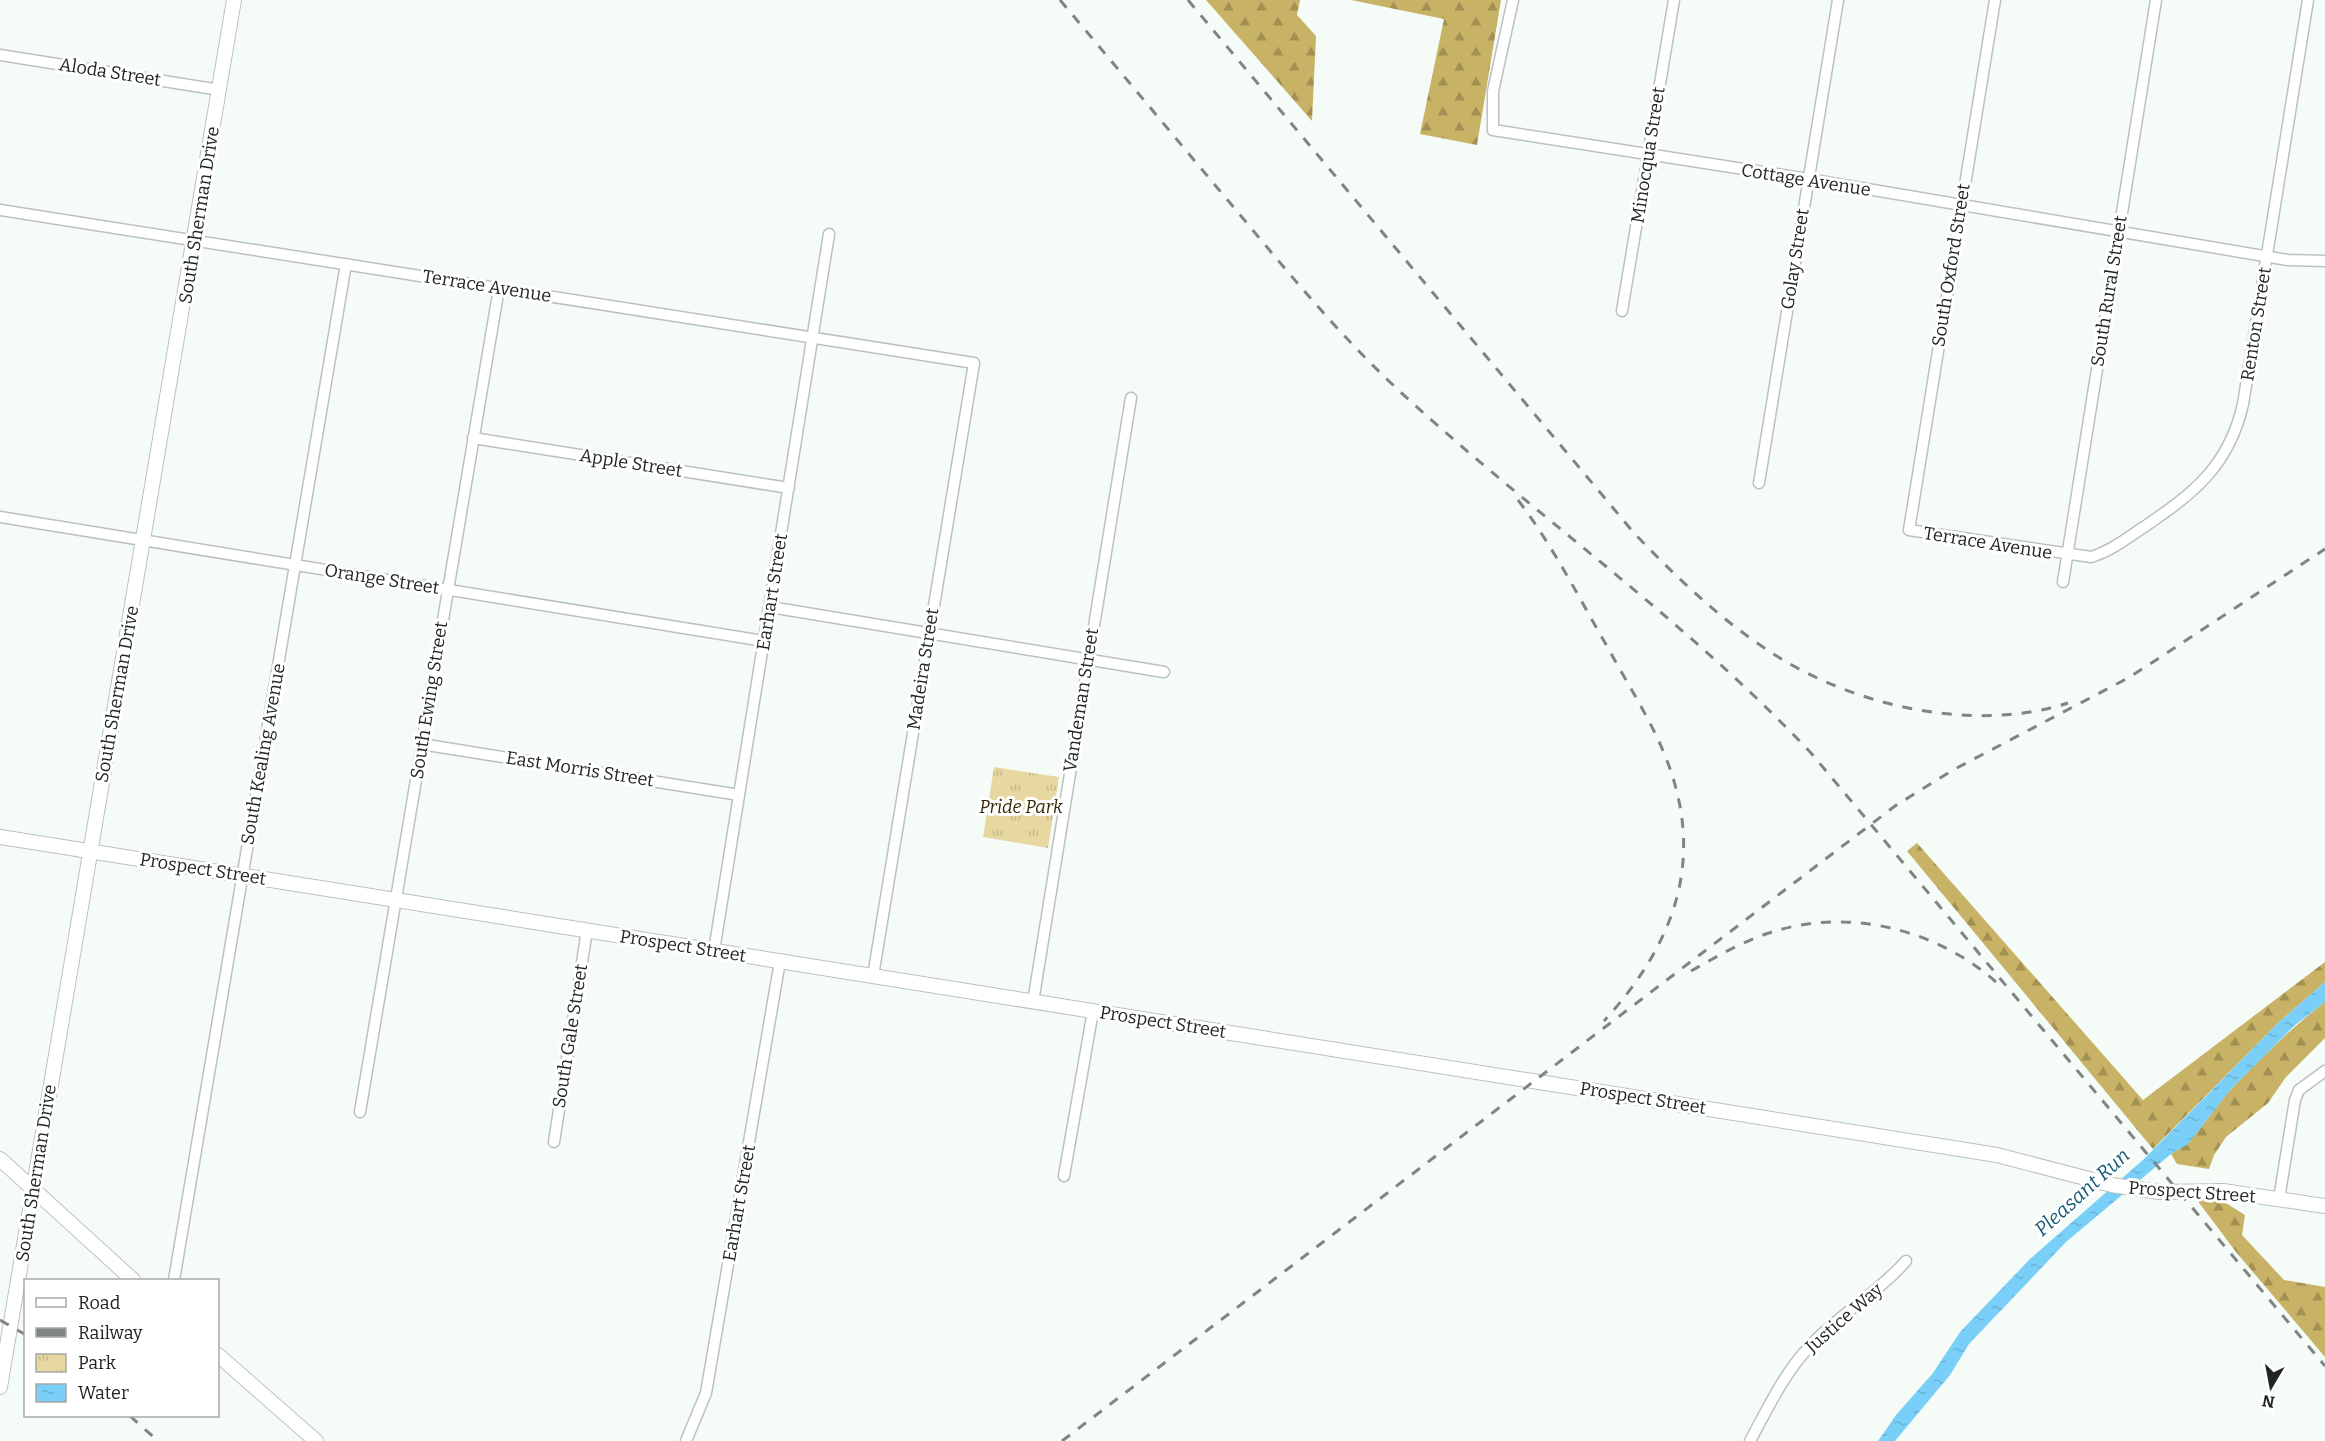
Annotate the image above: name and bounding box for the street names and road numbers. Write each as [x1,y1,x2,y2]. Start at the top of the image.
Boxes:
street label: Aloda Street [58,53,163,91]
street label: Minocqua Street [1626,85,1670,225]
street label: South Sherman Drive [174,125,224,305]
street label: Cottage Avenue [1740,159,1872,201]
street label: South Oxford Street [1927,181,1975,348]
street label: Golay Street [1776,207,1814,311]
street label: South Rural Street [2086,213,2132,368]
street label: Terrace Avenue [421,265,553,307]
street label: Renton Street [2236,265,2276,383]
street label: Apple Street [578,444,684,482]
street label: Terrace Avenue [1922,522,2054,564]
street label: Earhart Street [752,531,792,652]
street label: Orange Street [323,559,441,599]
street label: South Sherman Drive [91,604,143,784]
street label: Madeira Street [903,606,944,732]
street label: South Ewing Street [406,619,452,780]
street label: Vandeman Street [1059,626,1103,774]
street label: South Kealing Avenue [236,662,290,846]
street label: East Morris Street [505,746,656,792]
street label: Prospect Street [138,848,268,890]
street label: Prospect Street [618,925,748,967]
street label: South Gale Street [548,962,592,1110]
street label: Prospect Street [1098,1001,1228,1043]
street label: Prospect Street [1578,1077,1708,1119]
street label: South Sherman Drive [11,1083,61,1263]
street label: Earhart Street [718,1142,760,1263]
street label: Prospect Street [2128,1177,2257,1207]
street label: Justice Way [1800,1278,1888,1358]

